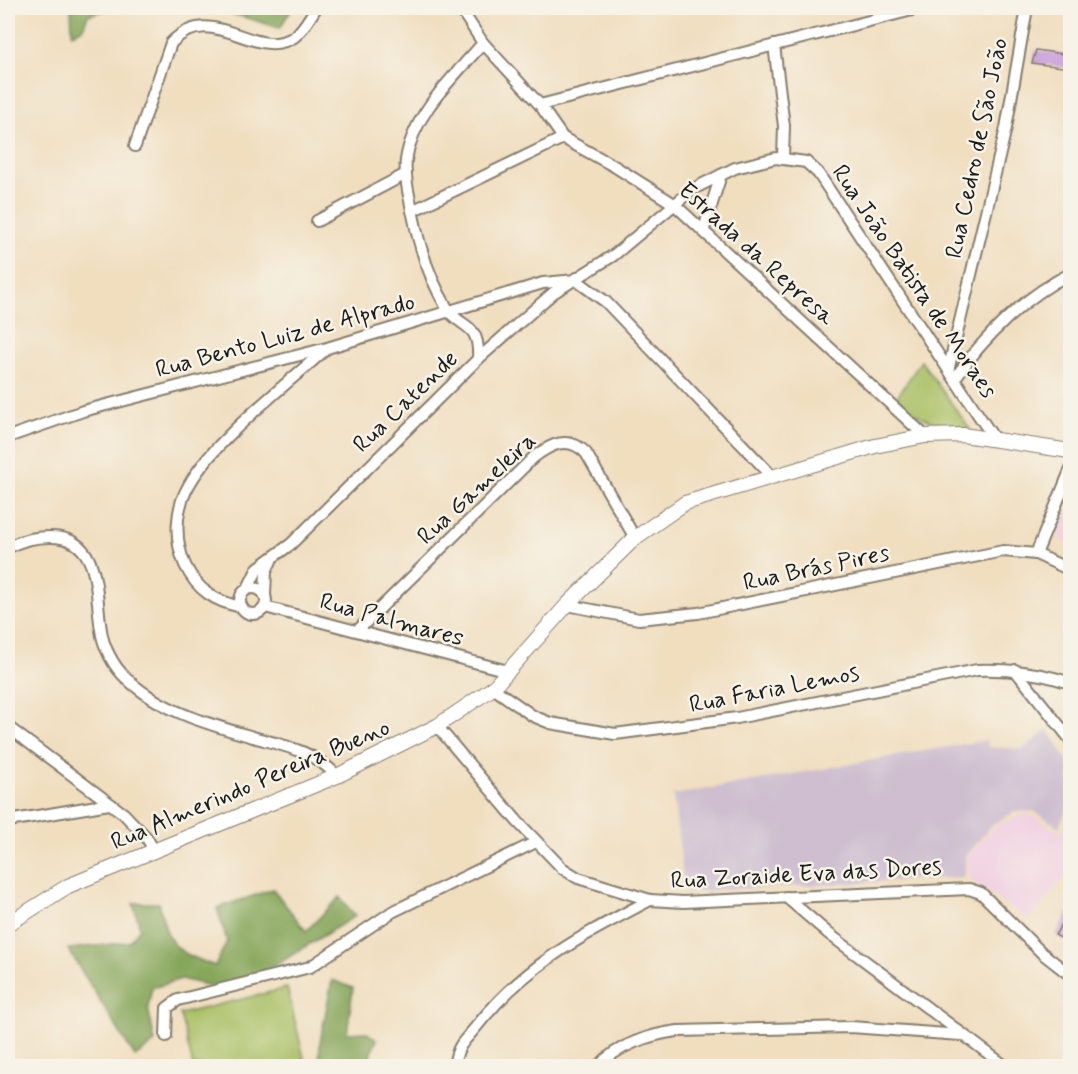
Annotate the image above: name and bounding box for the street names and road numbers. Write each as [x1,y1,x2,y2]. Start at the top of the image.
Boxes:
street label: Rua Cedro de São João [939,35,1016,261]
street label: Rua João Batista de Moraes [824,159,1004,405]
street label: Estrada da Represa [671,176,841,333]
street label: Rua Bento Luiz de Alprado [152,287,419,386]
street label: Rua Catende [347,344,465,460]
street label: Rua Gameleira [411,426,543,552]
street label: Rua Brás Pires [741,538,893,599]
street label: Rua Palmares [316,586,467,655]
street label: Rua Faria Lemos [687,658,862,721]
street label: Rua Almerindo Pereira Bueno [106,712,395,858]
street label: Rua Zoraide Eva das Dores [670,852,942,897]

